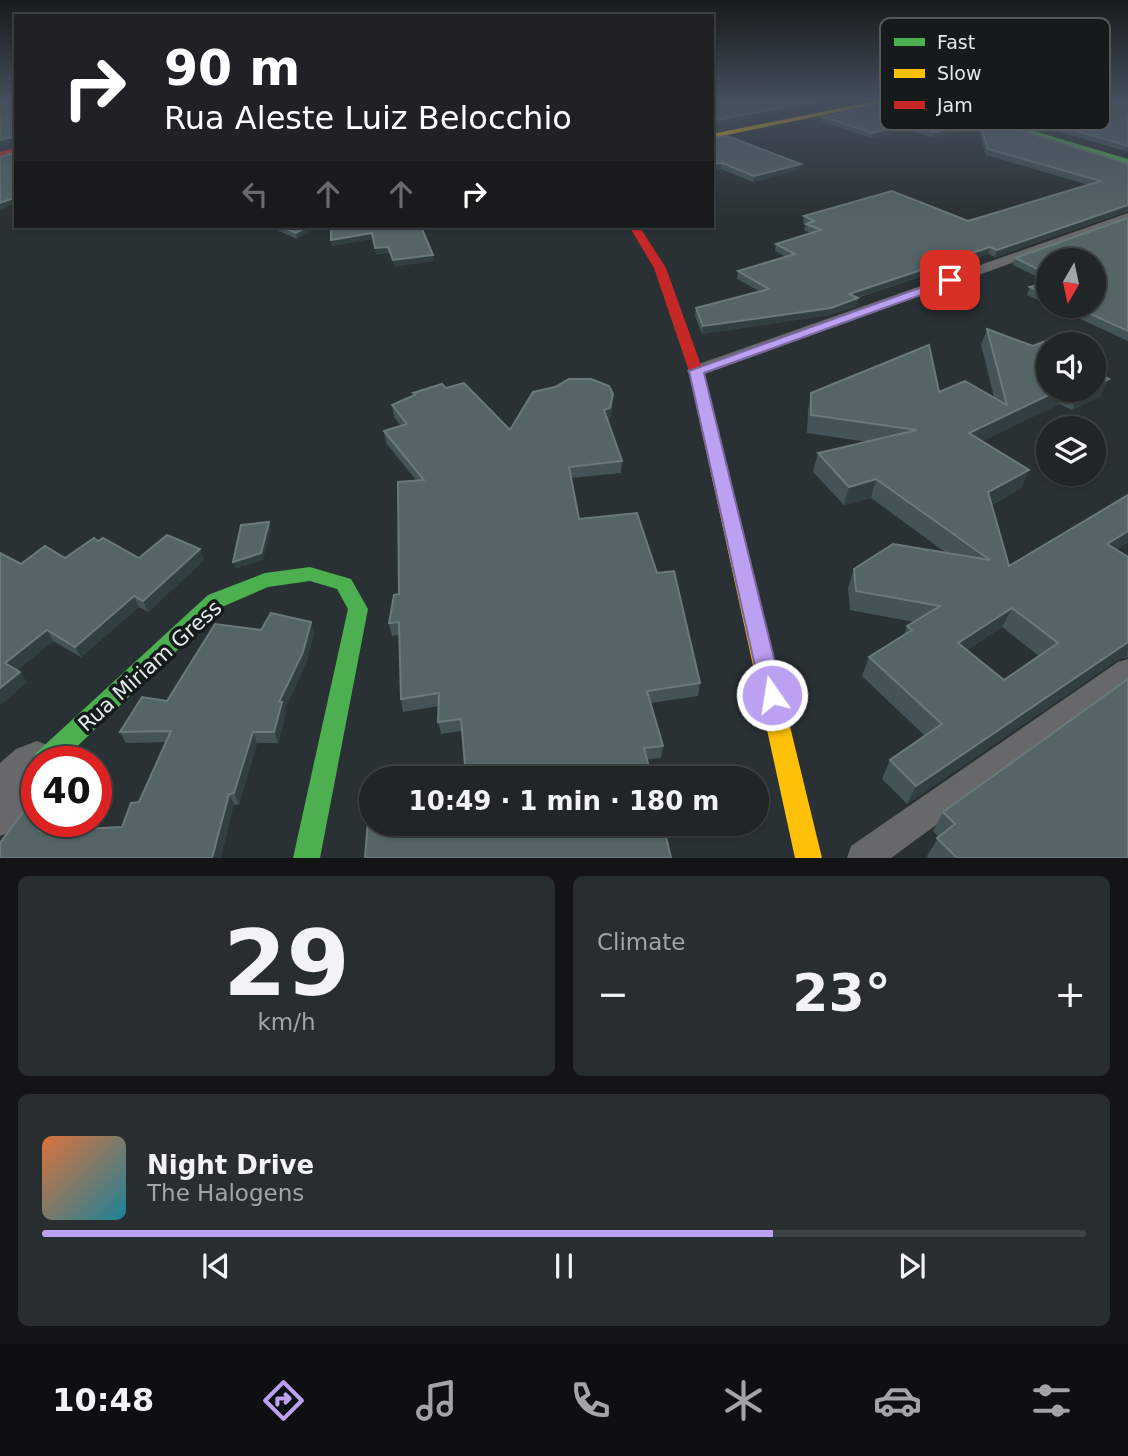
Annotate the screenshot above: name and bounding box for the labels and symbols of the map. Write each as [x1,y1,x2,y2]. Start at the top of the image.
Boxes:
legend [880,18,1110,130]
text: Fast [937,31,975,53]
text: Slow [937,62,982,84]
text: Jam [936,94,973,116]
north arrow [1036,248,1106,318]
pin [920,250,980,310]
street label: Rua Miriam Gress [74,595,226,737]
position arrow [735,658,809,732]
speed limit sign: 40 [21,746,112,837]

